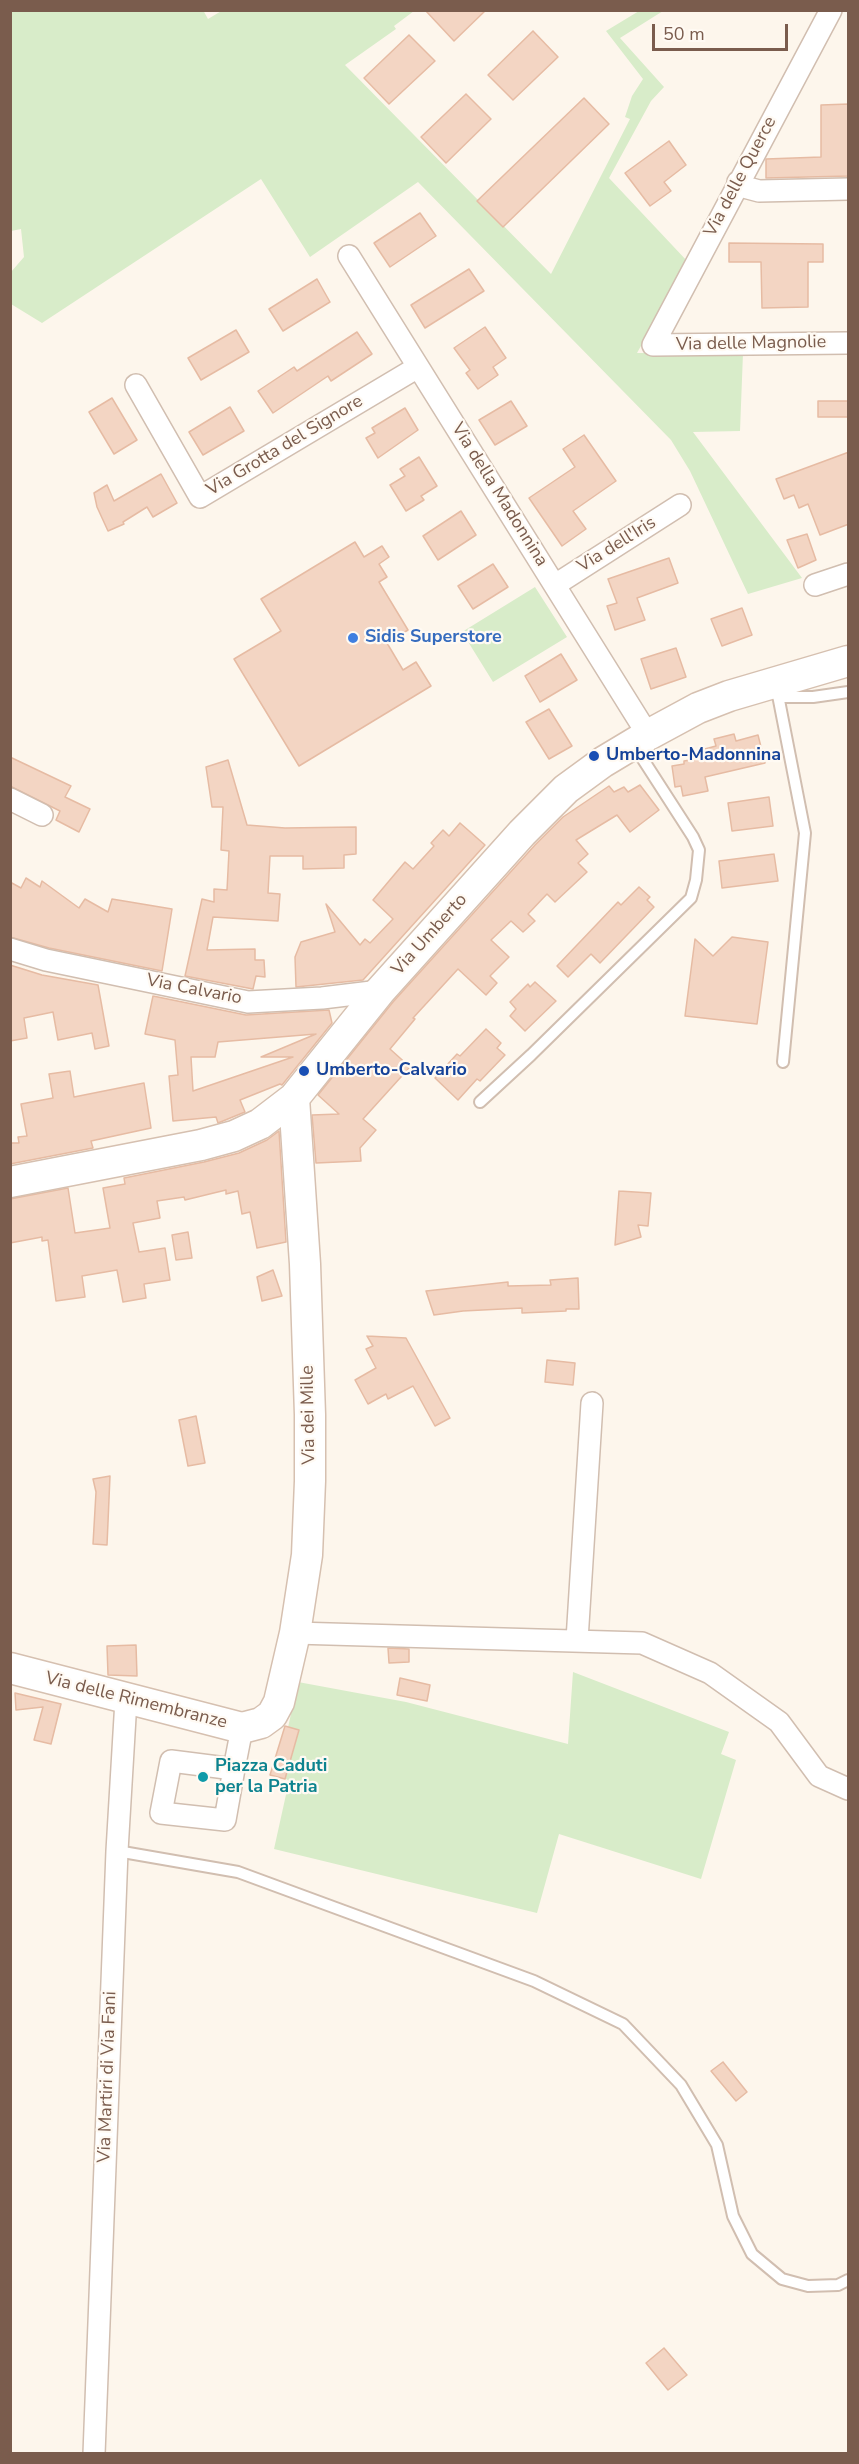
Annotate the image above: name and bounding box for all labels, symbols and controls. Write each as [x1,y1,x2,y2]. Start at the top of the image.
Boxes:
scale bar [655,12,792,50]
text: 50 m [663,22,705,46]
street label: Via delle Querce [700,113,782,241]
street label: Via delle Magnolie [676,332,826,356]
street label: Via Grotta del Signore [203,391,367,501]
street label: Via della Madonnina [446,419,552,571]
street label: Via dell'Iris [574,512,660,578]
place label: Sidis Superstore [365,627,502,649]
marker: Sidis Superstore [346,631,360,645]
place label: Umberto-Madonnina [606,745,781,767]
marker: Umberto-Madonnina [587,749,601,763]
street label: Via Umberto [388,890,472,980]
street label: Via Calvario [145,970,243,1010]
place label: Umberto-Calvario [316,1060,467,1082]
marker: Umberto-Calvario [297,1064,311,1078]
street label: Via dei Mille [297,1365,321,1465]
street label: Via delle Rimembranze [43,1668,229,1734]
place label: Piazza Caduti per la Patria [215,1756,327,1798]
marker: Piazza Caduti per la Patria [196,1770,210,1784]
street label: Via Martiri di Via Fani [94,1991,122,2163]

